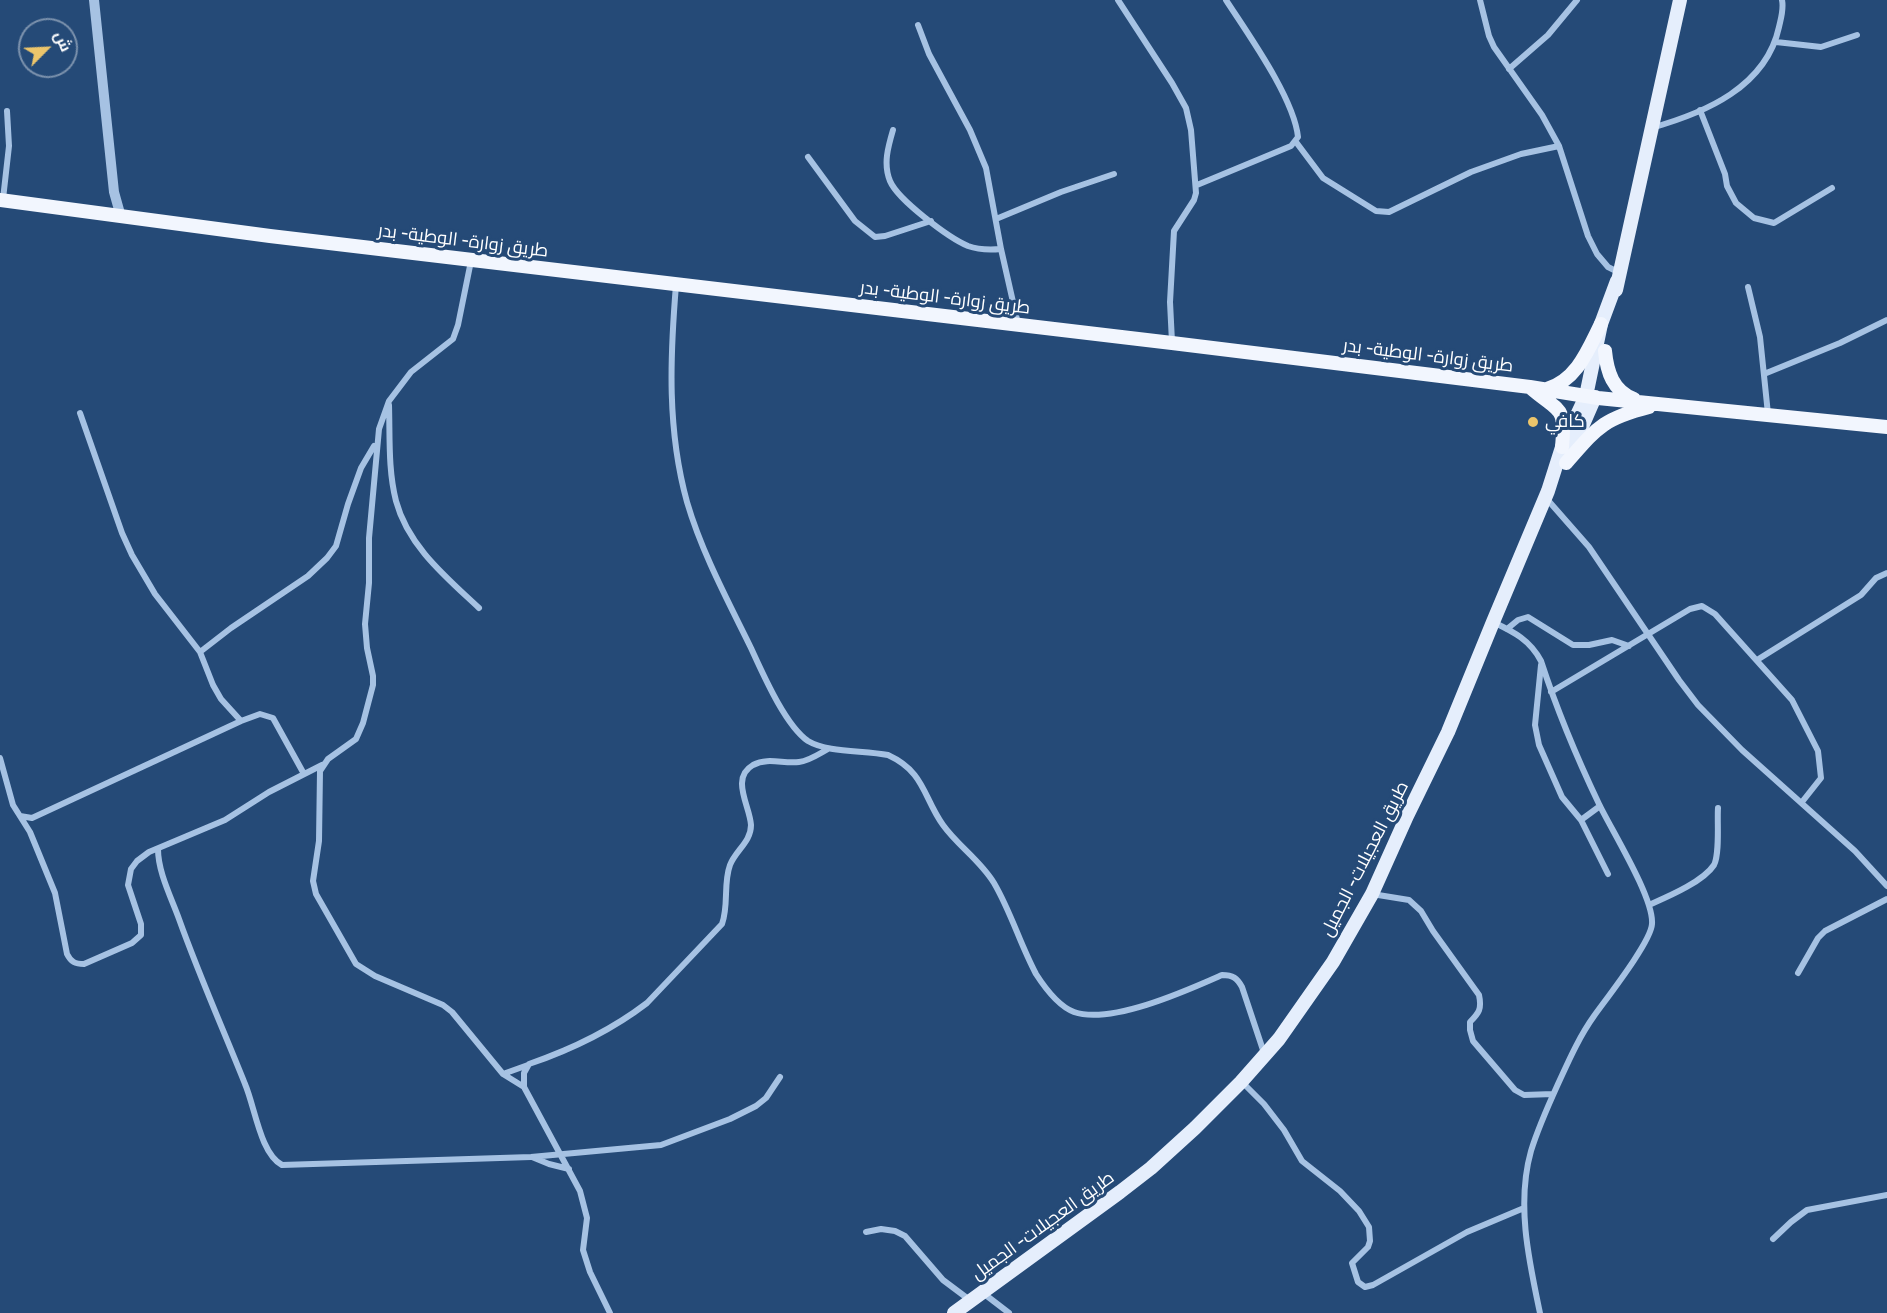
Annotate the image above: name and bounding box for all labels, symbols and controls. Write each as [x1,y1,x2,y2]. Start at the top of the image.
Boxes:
north arrow [18,18,78,78]
text: ش [50,28,76,55]
street label: طريق زوارة- الوطية- بدر [377,220,549,262]
street label: طريق زوارة- الوطية- بدر [859,277,1031,319]
street label: طريق زوارة- الوطية- بدر [1342,335,1514,377]
place label: كافي [1545,411,1585,433]
marker: كافي [1526,415,1540,429]
street label: طريق العجيلات- الجميل [1317,778,1413,940]
street label: طريق العجيلات- الجميل [967,1167,1119,1285]

